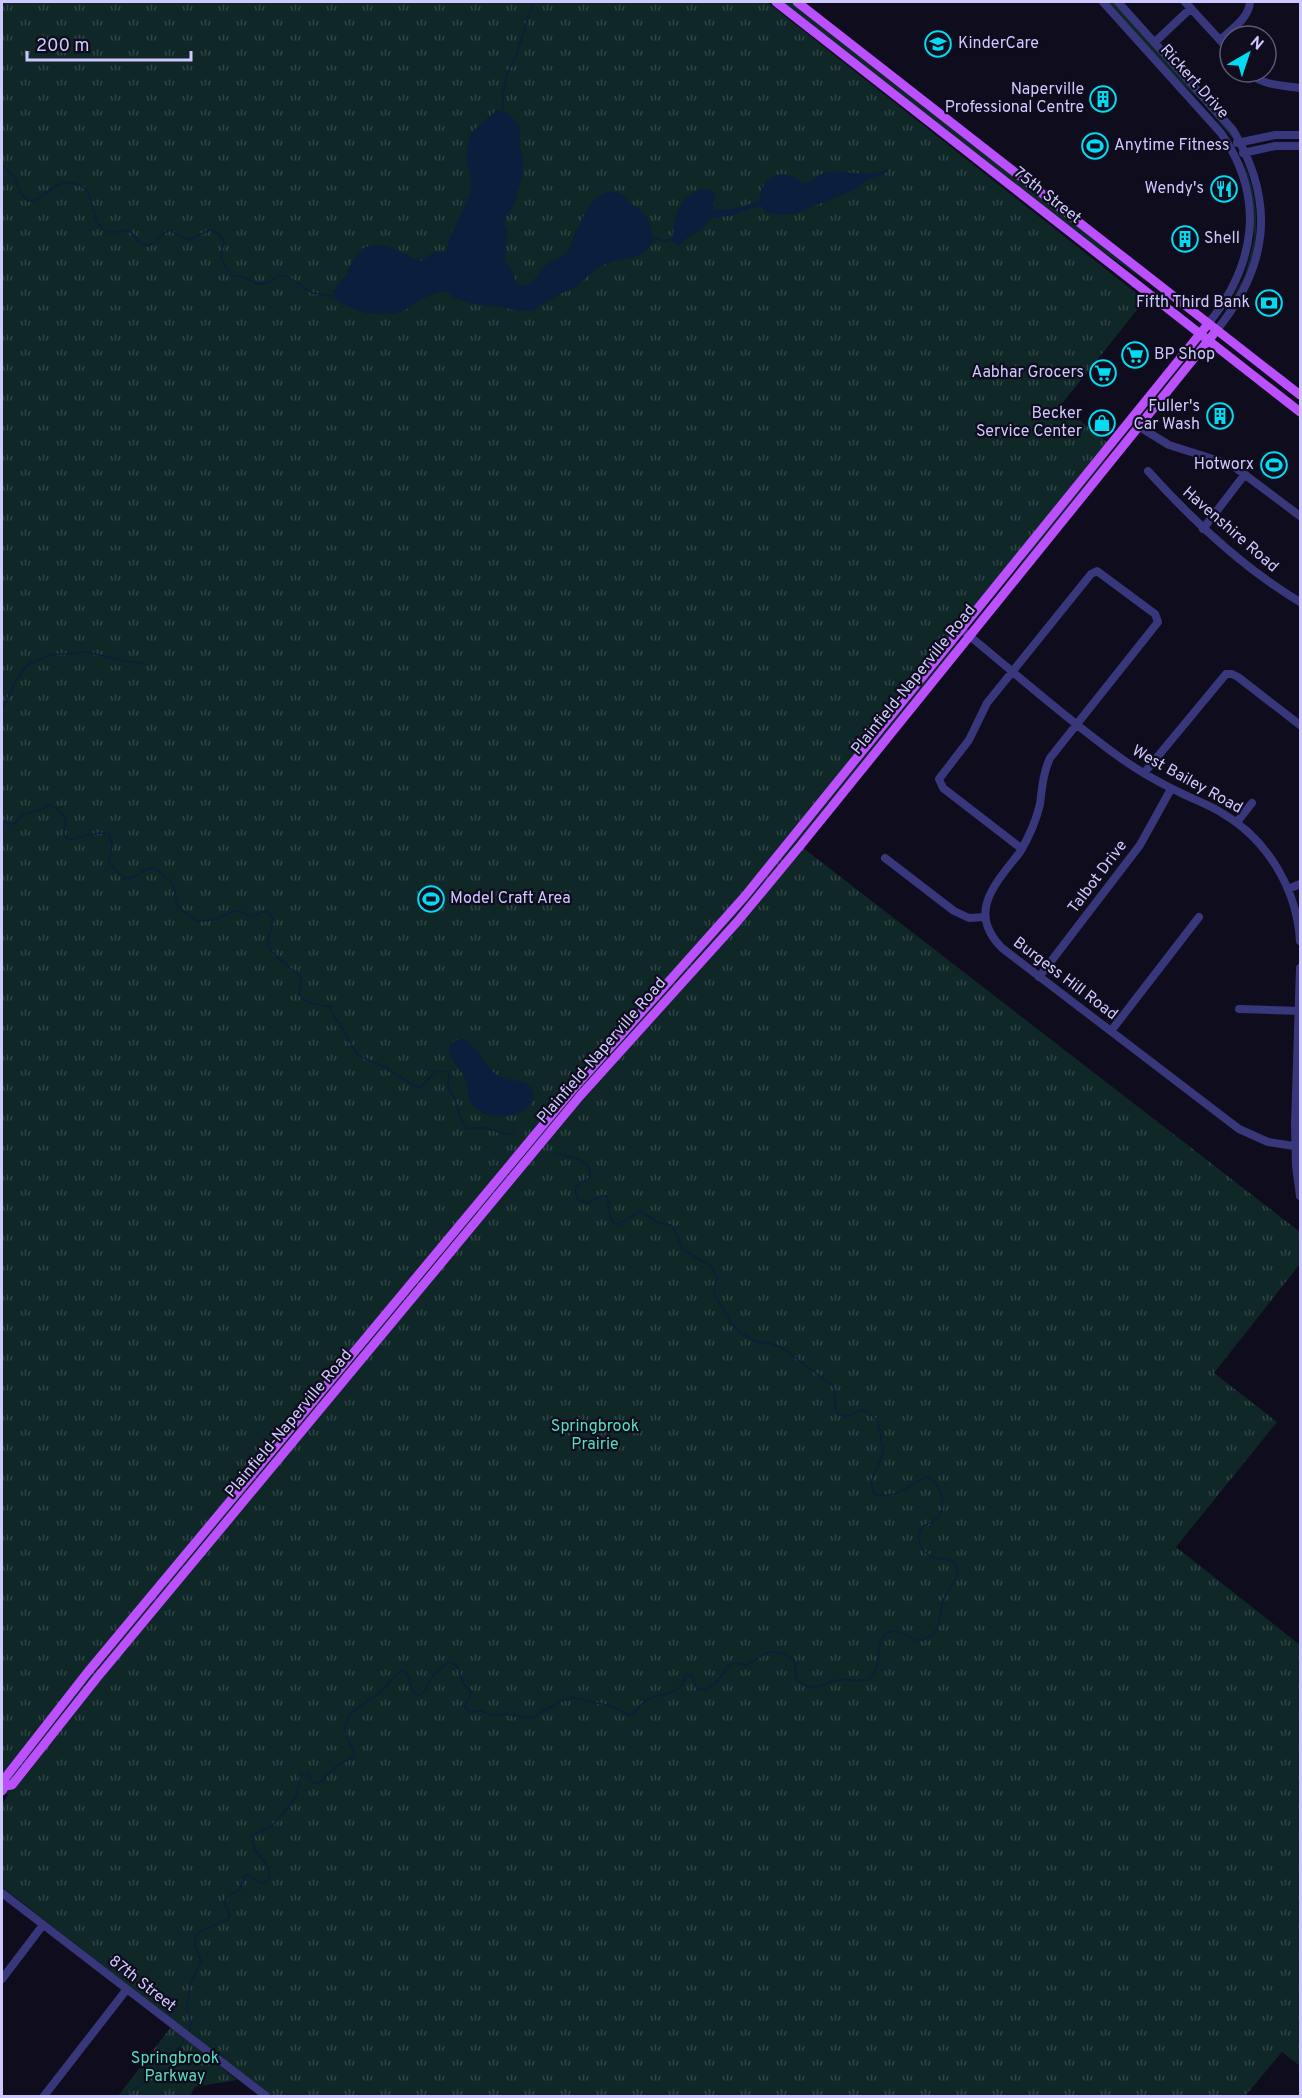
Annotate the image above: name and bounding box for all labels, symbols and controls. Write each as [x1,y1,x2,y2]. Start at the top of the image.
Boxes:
scale bar [27,24,190,62]
north arrow [1218,24,1278,84]
school or university icon: KinderCare [923,29,953,59]
text: N [1245,33,1267,55]
place label: KinderCare [958,34,1039,54]
text: 200 m [36,35,89,58]
street label: Rickert Drive [1155,41,1233,123]
place label: Naperville Professional Centre [945,80,1084,118]
building icon: Naperville Professional Centre [1088,84,1118,114]
sports icon: Anytime Fitness [1080,131,1110,161]
place label: Anytime Fitness [1114,136,1230,156]
street label: 75th Street [1009,163,1085,229]
restaurant icon: Wendy's [1209,174,1239,204]
place label: Wendy's [1144,179,1204,199]
building icon: Shell [1170,224,1200,254]
place label: Shell [1204,229,1240,249]
bank icon: Fifth Third Bank [1254,288,1284,318]
place label: Fifth Third Bank [1136,293,1250,313]
supermarket icon: BP Shop [1120,340,1150,370]
place label: BP Shop [1154,345,1215,365]
supermarket icon: Aabhar Grocers [1088,358,1118,388]
place label: Aabhar Grocers [972,363,1084,383]
place label: Fuller's Car Wash [1133,397,1200,435]
building icon: Fuller's Car Wash [1205,401,1235,431]
place label: Becker Service Center [976,404,1082,442]
shop icon: Becker Service Center [1087,408,1117,438]
sports icon: Hotworx [1259,450,1289,480]
place label: Hotworx [1194,455,1254,475]
street label: Havenshire Road [1178,483,1282,577]
street label: Plainfield-Naperville Road [847,601,981,759]
street label: West Bailey Road [1128,741,1246,819]
street label: Talbot Drive [1064,836,1132,918]
sports icon: Model Craft Area [416,884,446,914]
place label: Model Craft Area [450,889,571,909]
street label: Burgess Hill Road [1009,933,1121,1025]
street label: Plainfield-Naperville Road [533,974,671,1128]
street label: Plainfield-Naperville Road [221,1346,357,1502]
park label: Springbrook Prairie [551,1417,639,1455]
street label: 87th Street [104,1951,180,2017]
park label: Springbrook Parkway [131,2049,219,2087]

